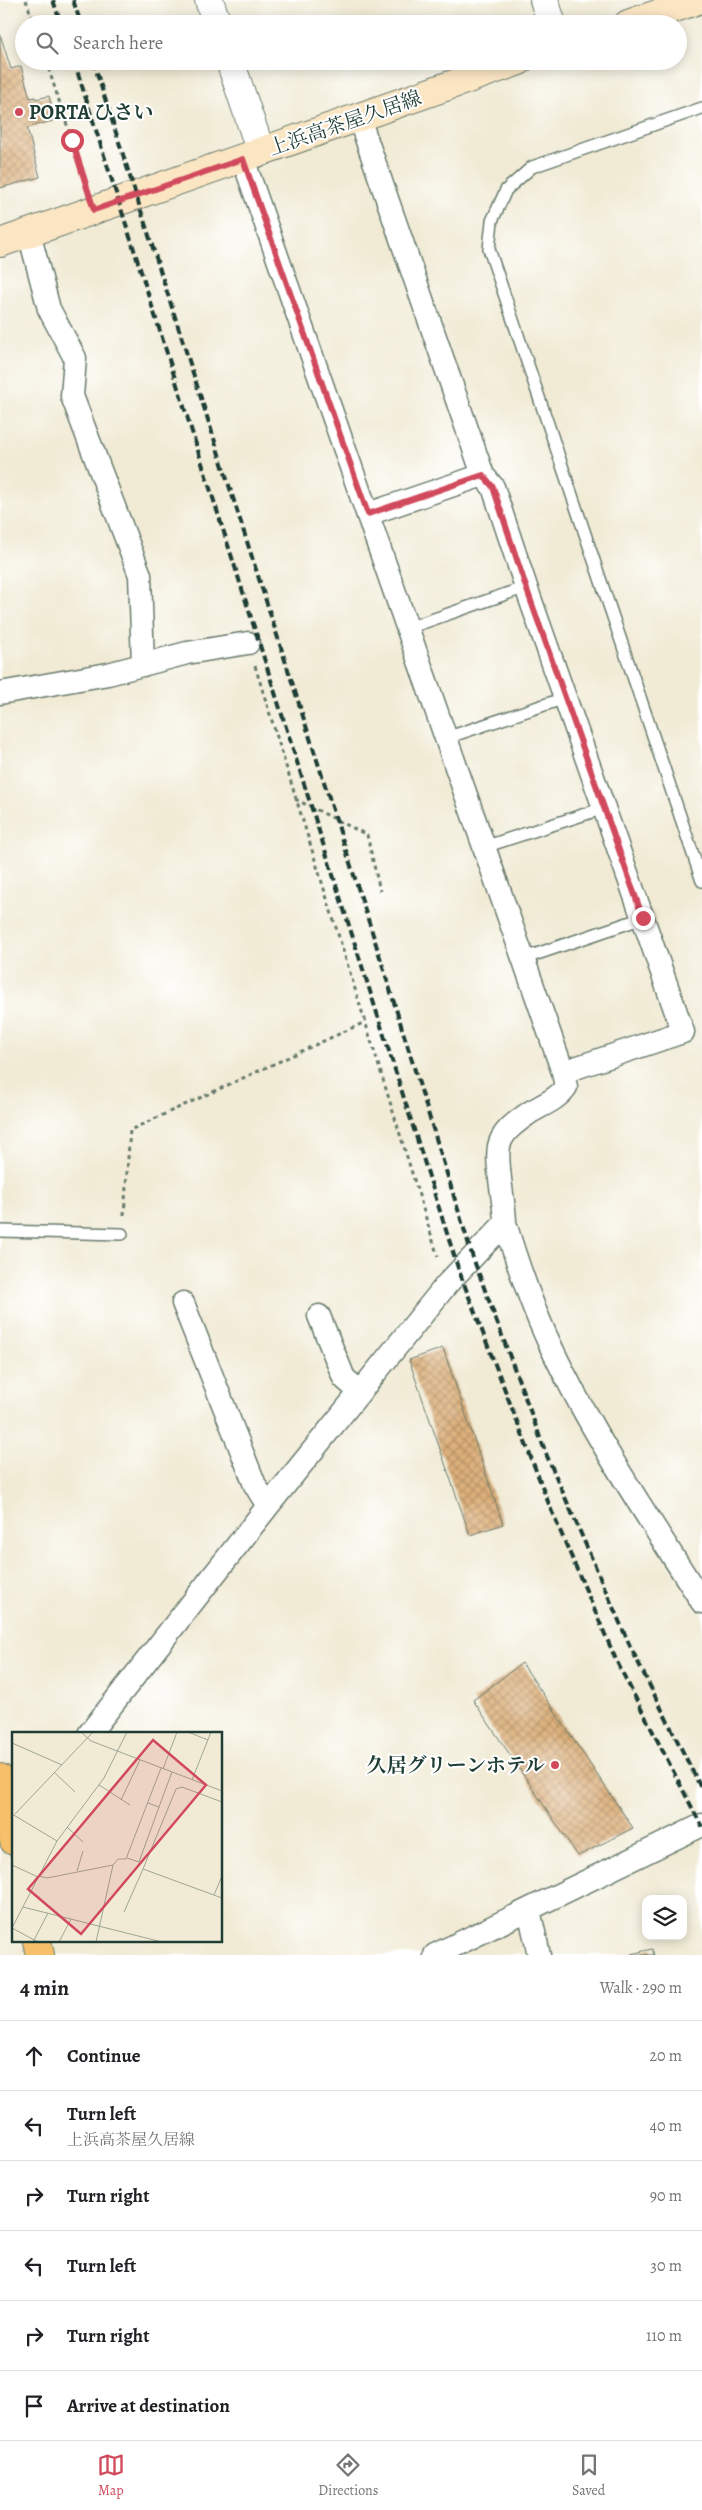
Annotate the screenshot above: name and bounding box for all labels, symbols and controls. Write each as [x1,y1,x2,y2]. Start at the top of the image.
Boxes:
search box [15,15,687,70]
icon: search [33,29,61,57]
text: Search here [73,30,163,56]
street label: 上浜高茶屋久居線 [265,84,425,162]
place label: PORTA ひさい [29,99,154,126]
marker: PORTA ひさい [13,106,25,118]
route start [61,129,84,152]
route end [632,907,655,930]
inset map [12,1732,222,1942]
place label: 久居グリーンホテル [366,1752,545,1779]
marker: 久居グリーンホテル [549,1759,561,1771]
map controls [642,1895,687,1940]
button: layers [642,1895,687,1940]
text: 4 min [20,1974,69,2002]
text: Walk · 290 m [600,1977,682,1999]
icon: ahead [20,2042,48,2070]
text: Continue [67,2043,141,2069]
text: 20 m [649,2045,682,2067]
text: Turn left [67,2101,136,2127]
icon: left [20,2112,48,2140]
text: 40 m [650,2115,682,2137]
text: 上浜高茶屋久居線 [67,2129,195,2151]
icon: right [20,2182,48,2210]
text: Turn right [67,2183,149,2209]
text: 90 m [650,2185,682,2207]
icon: left [20,2252,48,2280]
text: Turn left [67,2253,136,2279]
text: 30 m [650,2255,682,2277]
icon: right [20,2322,48,2350]
text: Turn right [67,2323,149,2349]
text: 110 m [646,2325,682,2347]
icon: arrive [20,2392,48,2420]
text: Arrive at destination [67,2393,230,2419]
tab: Map [97,2451,125,2500]
tab: Directions [318,2451,378,2500]
tab: Saved [572,2451,605,2500]

